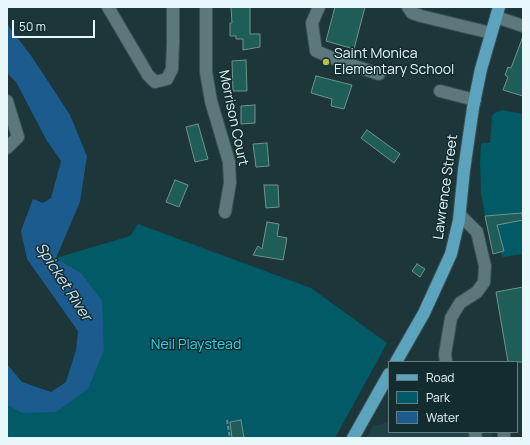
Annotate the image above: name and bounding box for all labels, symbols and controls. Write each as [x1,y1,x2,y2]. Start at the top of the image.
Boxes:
scale bar [14,12,97,38]
text: 50 m [19,18,46,35]
place label: Saint Monica Elementary School [334,46,454,78]
marker: Saint Monica Elementary School [321,57,331,67]
street label: Morrison Court [215,69,251,167]
street label: Lawrence Street [430,133,462,241]
water label: Spicket River [31,240,95,324]
park label: Neil Playstead [151,337,241,353]
legend [388,361,518,433]
text: Road [426,369,454,386]
text: Park [426,389,450,406]
text: Water [426,409,459,426]

